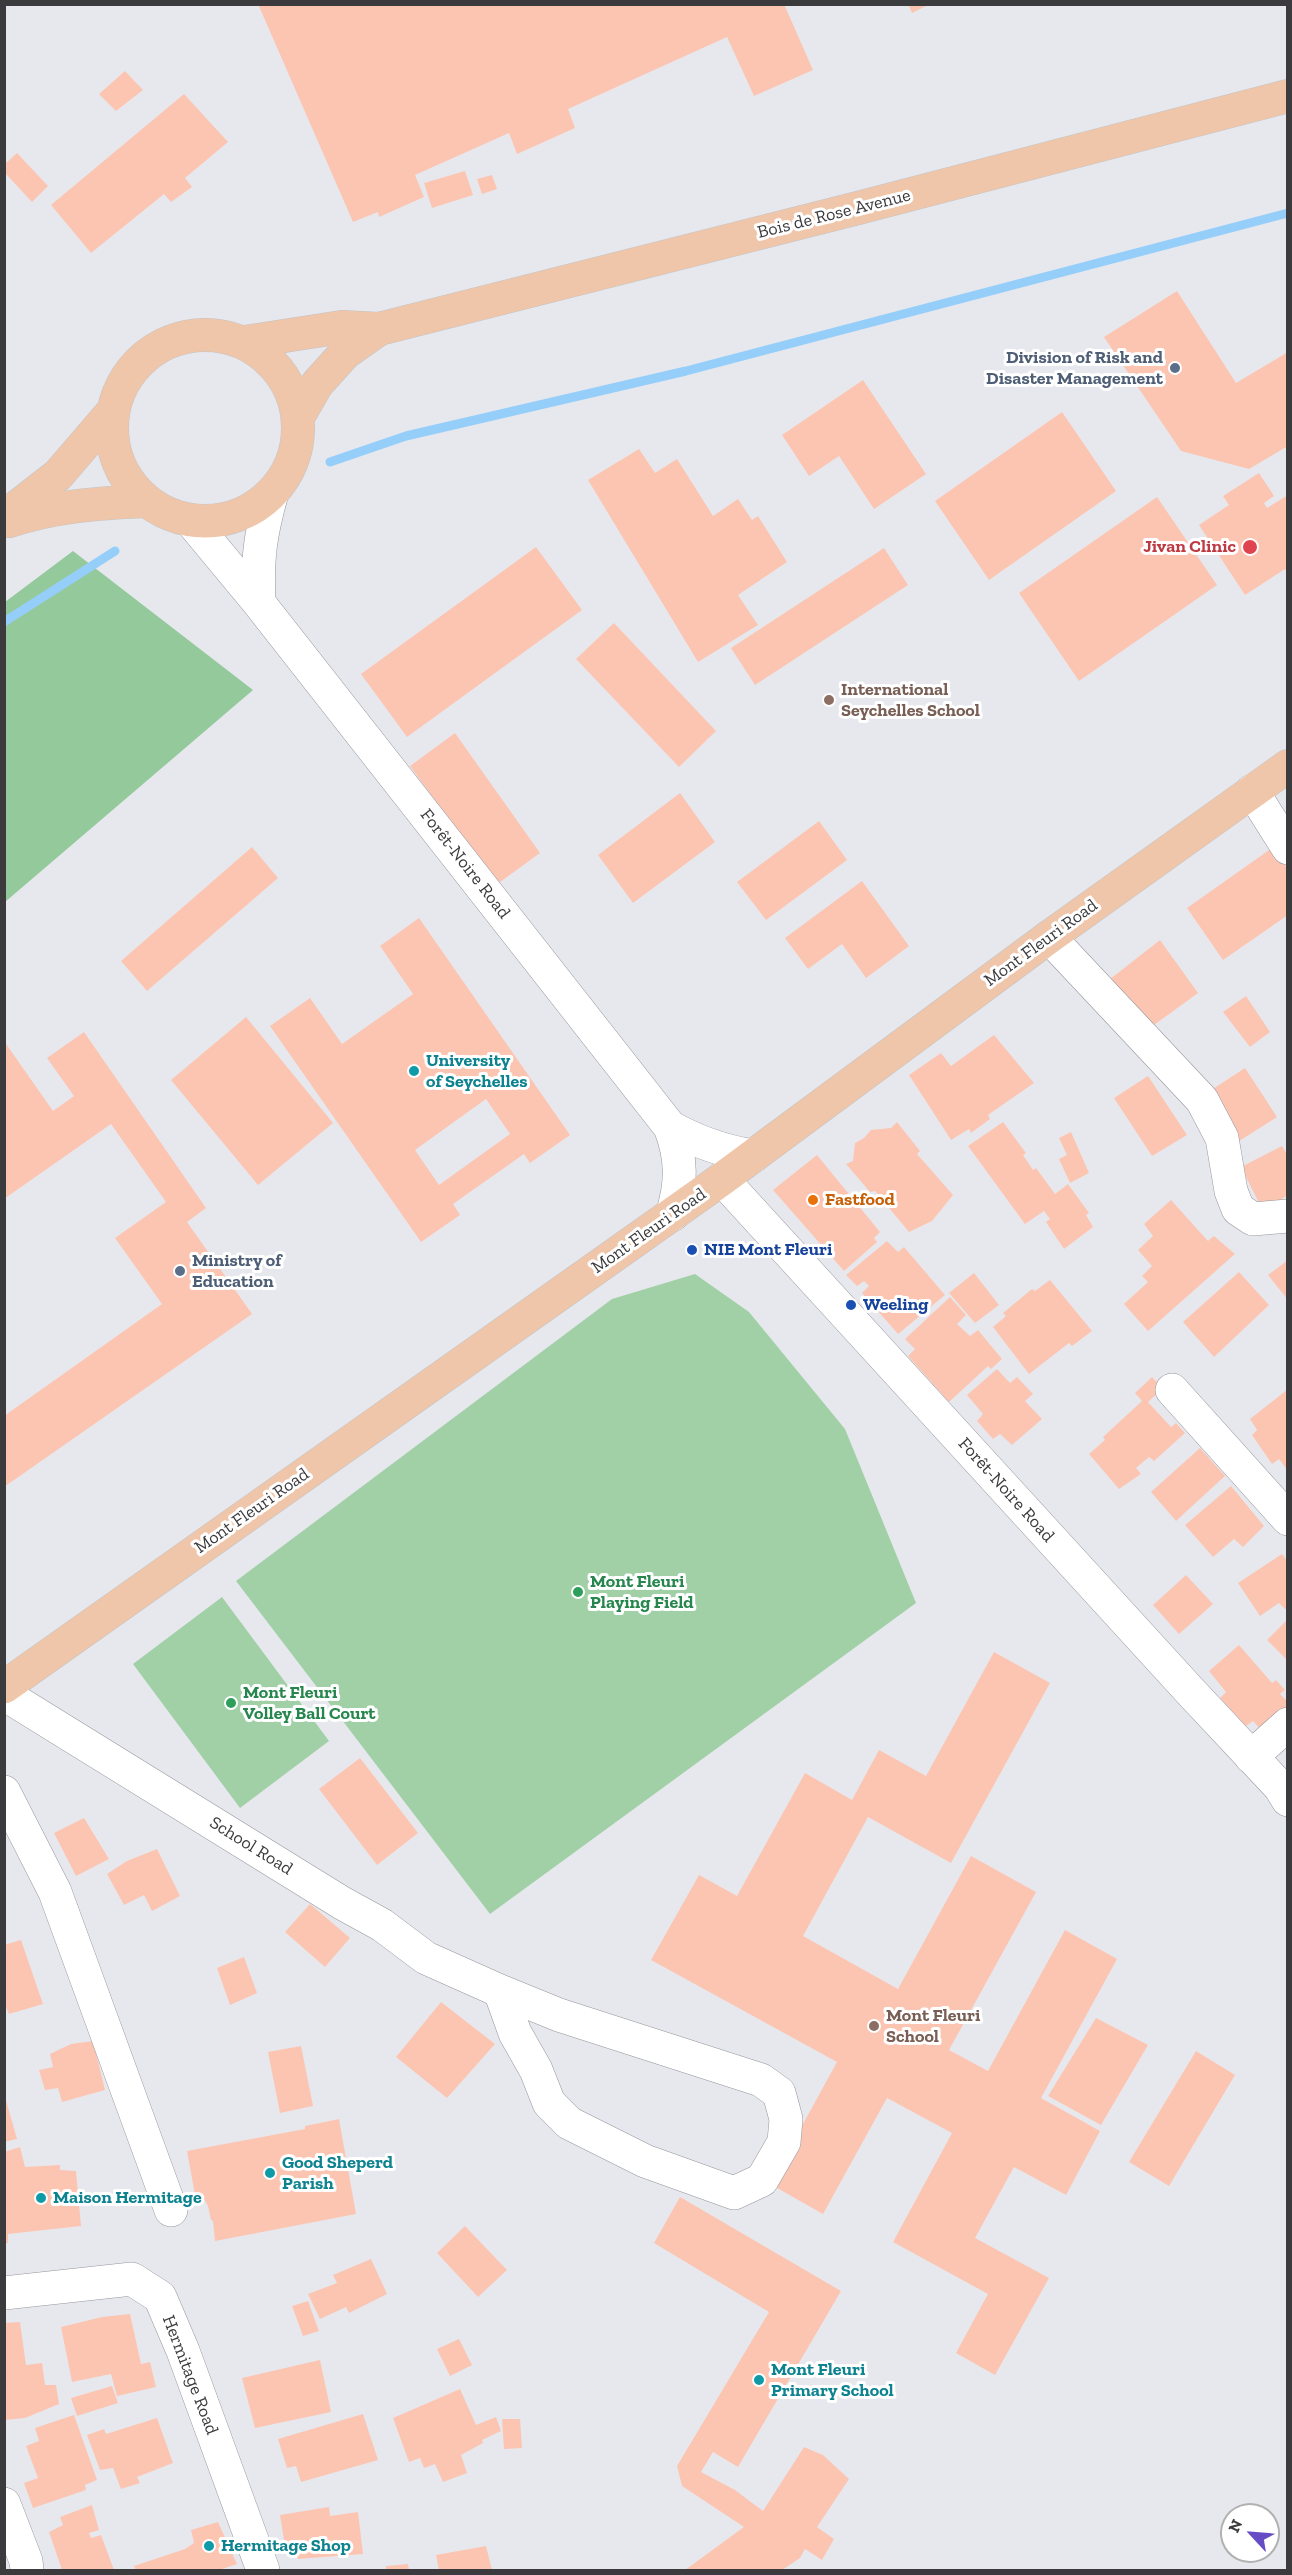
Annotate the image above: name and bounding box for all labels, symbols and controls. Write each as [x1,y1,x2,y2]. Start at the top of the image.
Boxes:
street label: Bois de Rose Avenue [755,185,913,243]
place label: Division of Risk and Disaster Management [986,347,1163,389]
marker: Division of Risk and Disaster Management [1168,361,1182,375]
place label: Jivan Clinic [1143,536,1236,558]
marker: Jivan Clinic [1241,538,1259,556]
place label: International Seychelles School [841,679,980,722]
marker: International Seychelles School [822,693,836,707]
street label: Forêt-Noire Road [415,805,515,923]
street label: Mont Fleuri Road [980,895,1102,991]
place label: University of Seychelles [426,1050,528,1092]
marker: University of Seychelles [407,1064,421,1078]
street label: Mont Fleuri Road [588,1184,710,1278]
place label: Fastfood [825,1189,895,1211]
marker: Fastfood [806,1193,820,1207]
place label: NIE Mont Fleuri [704,1239,832,1261]
marker: NIE Mont Fleuri [685,1243,699,1257]
place label: Ministry of Education [192,1250,281,1292]
marker: Ministry of Education [173,1264,187,1278]
place label: Weeling [863,1294,929,1316]
marker: Weeling [844,1298,858,1312]
street label: Forêt-Noire Road [953,1433,1059,1547]
street label: Mont Fleuri Road [191,1464,313,1558]
place label: Mont Fleuri Playing Field [590,1571,694,1614]
marker: Mont Fleuri Playing Field [571,1585,585,1599]
place label: Mont Fleuri Volley Ball Court [243,1682,376,1724]
marker: Mont Fleuri Volley Ball Court [224,1696,238,1710]
street label: School Road [205,1812,297,1880]
place label: Mont Fleuri School [886,2005,980,2048]
marker: Mont Fleuri School [867,2019,881,2033]
place label: Good Sheperd Parish [282,2152,393,2194]
marker: Good Sheperd Parish [263,2166,277,2180]
place label: Maison Hermitage [53,2187,202,2209]
marker: Maison Hermitage [34,2191,48,2205]
street label: Hermitage Road [157,2312,223,2438]
place label: Mont Fleuri Primary School [771,2359,894,2402]
marker: Mont Fleuri Primary School [752,2373,766,2387]
north arrow [1220,2503,1280,2563]
text: N [1224,2516,1246,2535]
place label: Hermitage Shop [221,2535,351,2557]
marker: Hermitage Shop [202,2539,216,2553]

